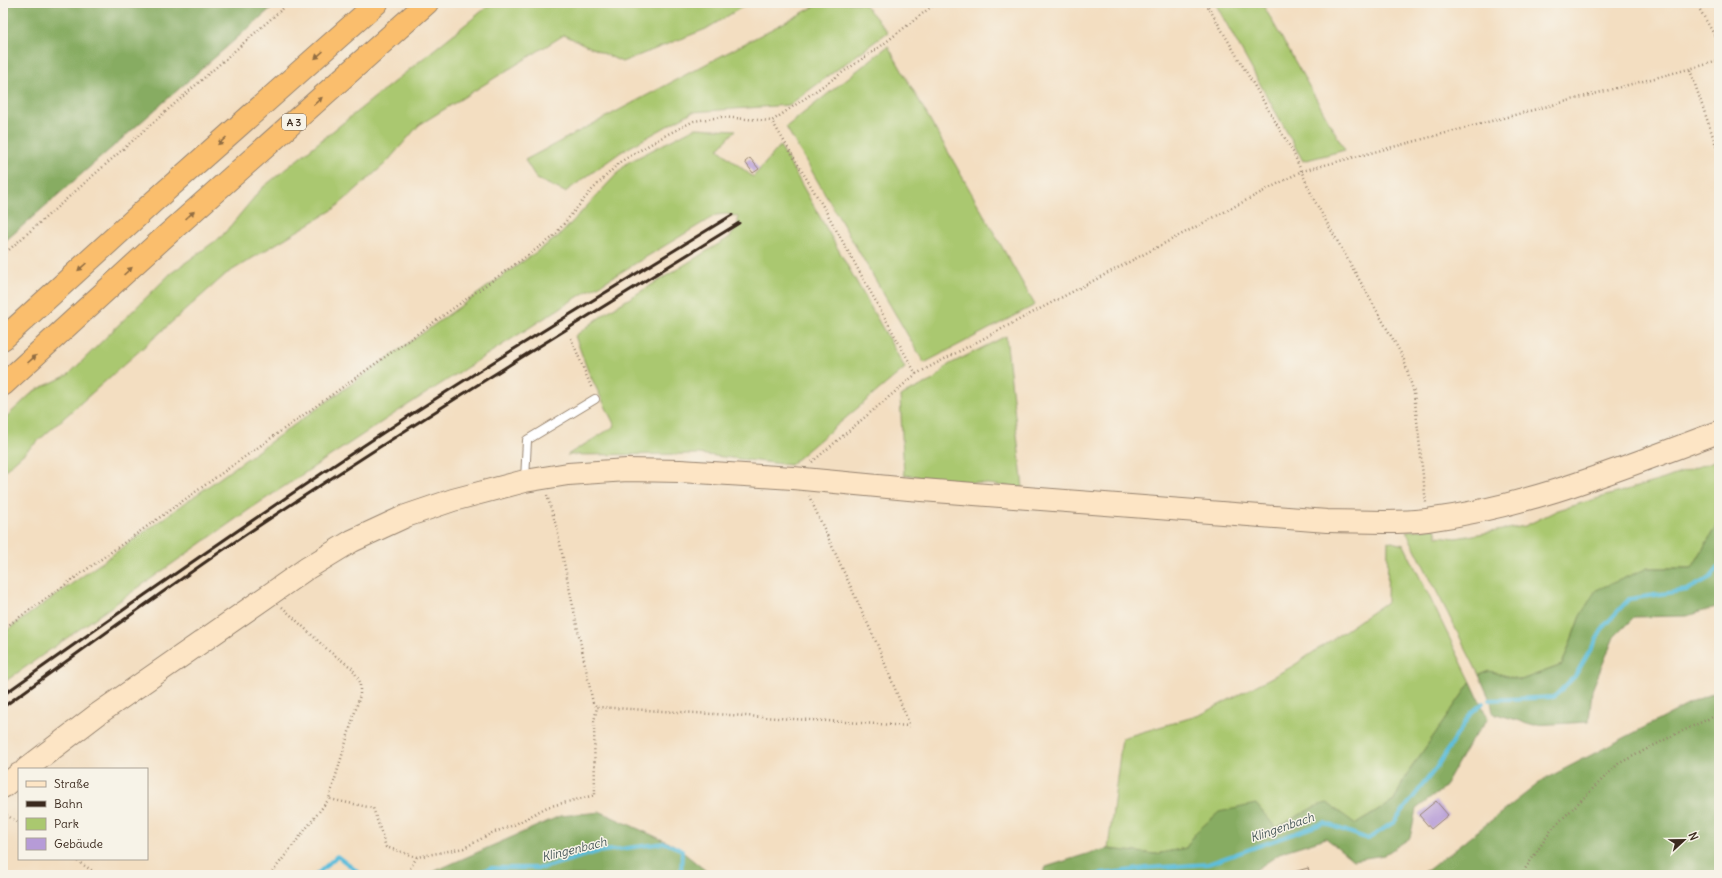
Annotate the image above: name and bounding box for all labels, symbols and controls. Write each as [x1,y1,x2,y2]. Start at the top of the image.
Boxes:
one-way arrow [314,50,324,59]
one-way arrow [312,96,323,105]
road number: A 3 [282,114,306,130]
one-way arrow [217,136,226,145]
one-way arrow [184,211,195,220]
one-way arrow [77,262,87,272]
one-way arrow [123,267,133,276]
one-way arrow [27,354,37,364]
legend [18,768,148,860]
text: Straße [54,776,89,791]
text: Bahn [54,796,83,811]
water label: Klingenbach [1248,809,1317,845]
text: Park [54,816,79,831]
north arrow [1664,820,1704,860]
text: N [1685,830,1701,842]
water label: Klingenbach [540,833,609,864]
text: Gebäude [54,836,103,851]

